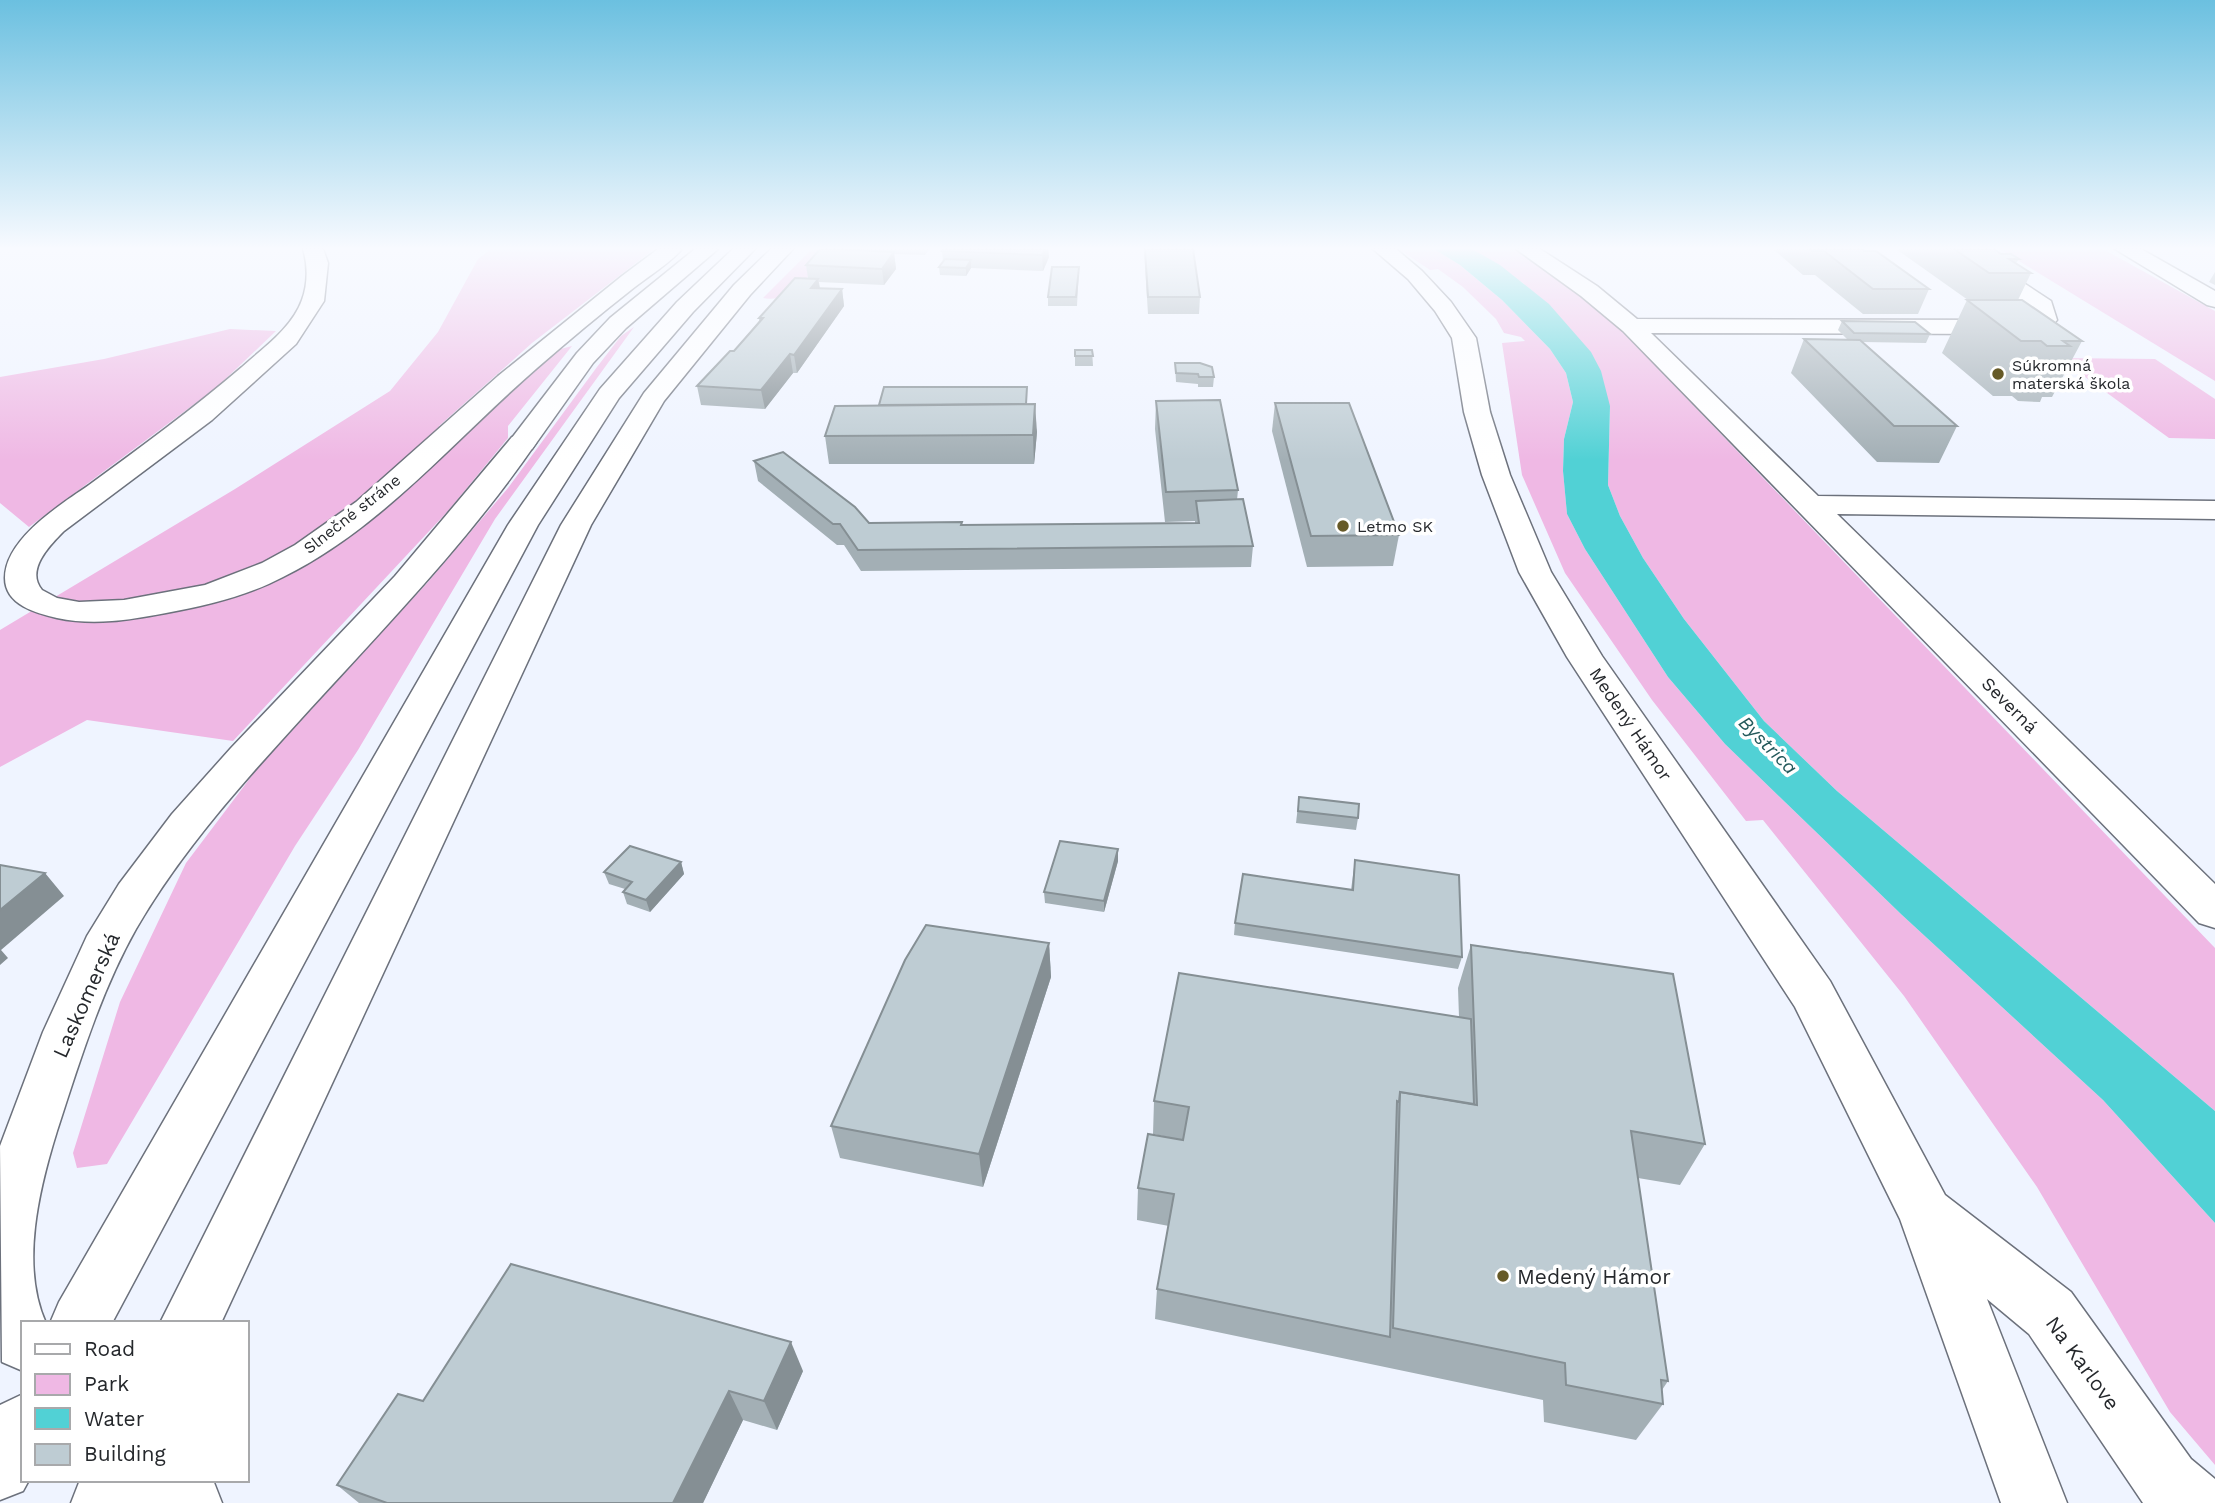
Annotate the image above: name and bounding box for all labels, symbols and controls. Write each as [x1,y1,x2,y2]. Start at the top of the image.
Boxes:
place label: Súkromná materská škola [2012,356,2130,393]
marker: Súkromná materská škola [1990,366,2006,382]
street label: Slnečné stráne [300,470,404,558]
place label: Letmo SK [1357,517,1434,536]
marker: Letmo SK [1335,518,1351,534]
street label: Medený Hámor [1585,664,1677,784]
street label: Severná [1978,673,2042,737]
water label: Bystrica [1734,711,1802,779]
street label: Laskomerská [47,928,125,1062]
place label: Medený Hámor [1517,1264,1671,1289]
marker: Medený Hámor [1495,1268,1511,1284]
street label: Na Karlove [2041,1311,2125,1415]
legend [21,1321,248,1482]
text: Road [84,1336,135,1361]
text: Park [84,1371,129,1396]
text: Water [84,1406,145,1431]
text: Building [84,1441,166,1466]

